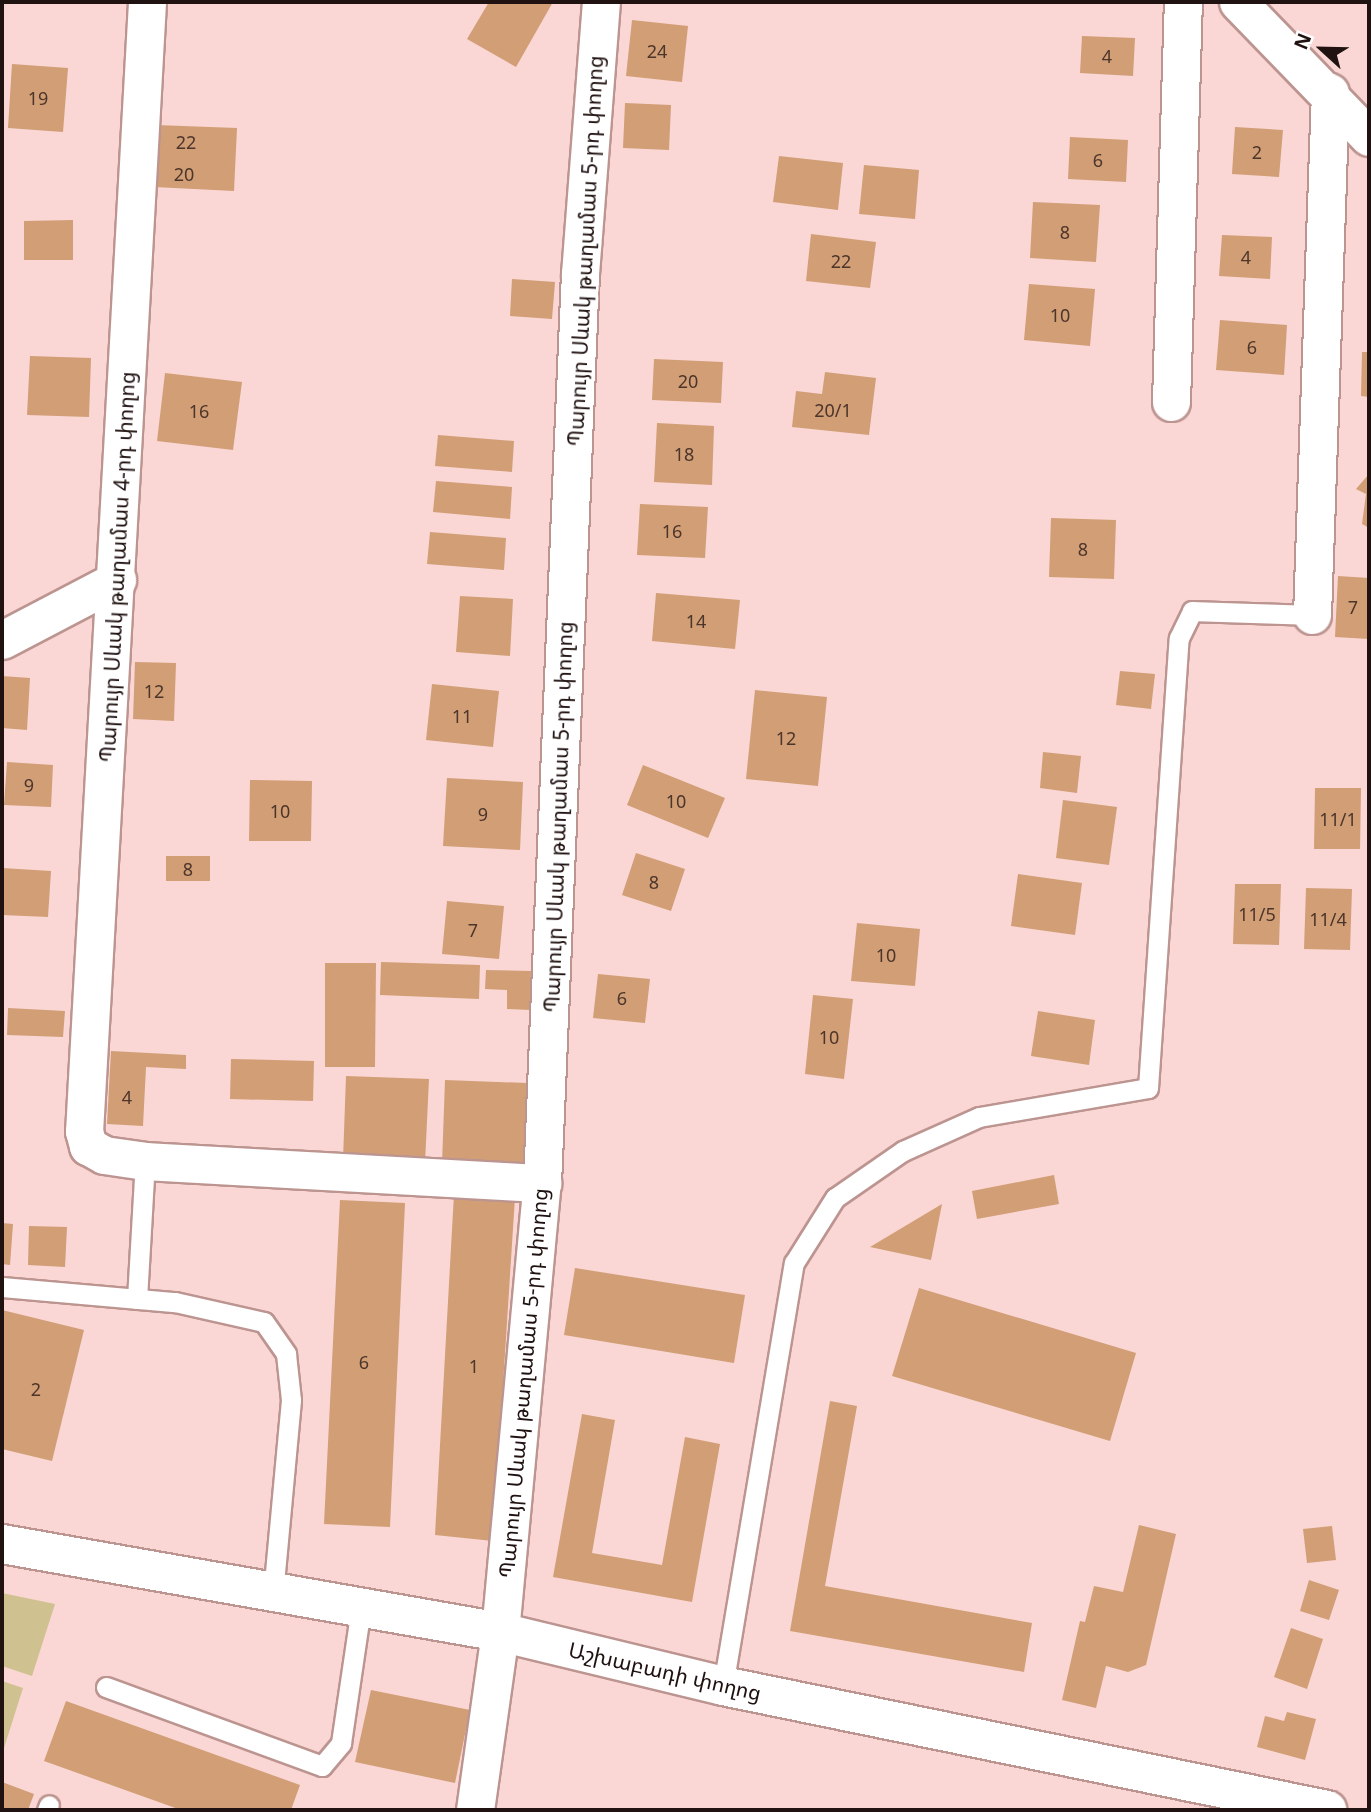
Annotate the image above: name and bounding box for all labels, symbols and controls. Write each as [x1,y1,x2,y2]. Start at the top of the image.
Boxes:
north arrow [1287,14,1357,84]
text: N [1288,29,1317,53]
house number: 24 [647,40,667,62]
house number: 4 [1102,45,1112,67]
street label: Պարույր Սևակ թաղամաս 5-րդ փողոց [562,55,608,447]
house number: 19 [28,87,48,109]
house number: 22 [176,131,196,153]
house number: 2 [1252,141,1262,163]
house number: 6 [1093,149,1103,171]
house number: 20 [174,163,194,185]
house number: 8 [1060,221,1070,243]
house number: 4 [1241,246,1251,268]
house number: 22 [831,250,851,272]
house number: 10 [1050,304,1070,326]
house number: 6 [1247,336,1257,358]
house number: 20 [678,370,698,392]
street label: Պարույր Սևակ թաղամաս 4-րդ փողոց [94,371,140,763]
house number: 20/1 [814,399,852,421]
house number: 16 [189,400,209,422]
house number: 18 [674,443,694,465]
house number: 16 [662,520,682,542]
house number: 8 [1078,538,1088,560]
house number: 7 [1348,596,1358,618]
house number: 14 [686,610,706,632]
street label: Պարույր Սևակ թաղամաս 5-րդ փողոց [539,621,577,1013]
house number: 12 [144,680,164,702]
house number: 11 [452,705,472,727]
house number: 12 [776,727,796,749]
house number: 9 [24,774,34,796]
house number: 10 [666,790,686,812]
house number: 10 [270,800,290,822]
house number: 9 [478,803,488,825]
house number: 11/1 [1319,808,1357,830]
house number: 8 [183,858,193,880]
house number: 8 [649,871,659,893]
house number: 11/5 [1238,903,1276,925]
house number: 11/4 [1309,908,1347,930]
house number: 7 [468,919,478,941]
house number: 10 [876,944,896,966]
house number: 6 [617,987,627,1009]
house number: 10 [819,1026,839,1048]
house number: 4 [122,1086,132,1108]
street label: Պարույր Սևակ թաղամաս 5-րդ փողոց [493,1187,553,1579]
house number: 6 [359,1351,369,1373]
house number: 1 [469,1355,479,1377]
house number: 2 [31,1378,41,1400]
street label: Աշխաբադի փողոց [566,1637,764,1705]

